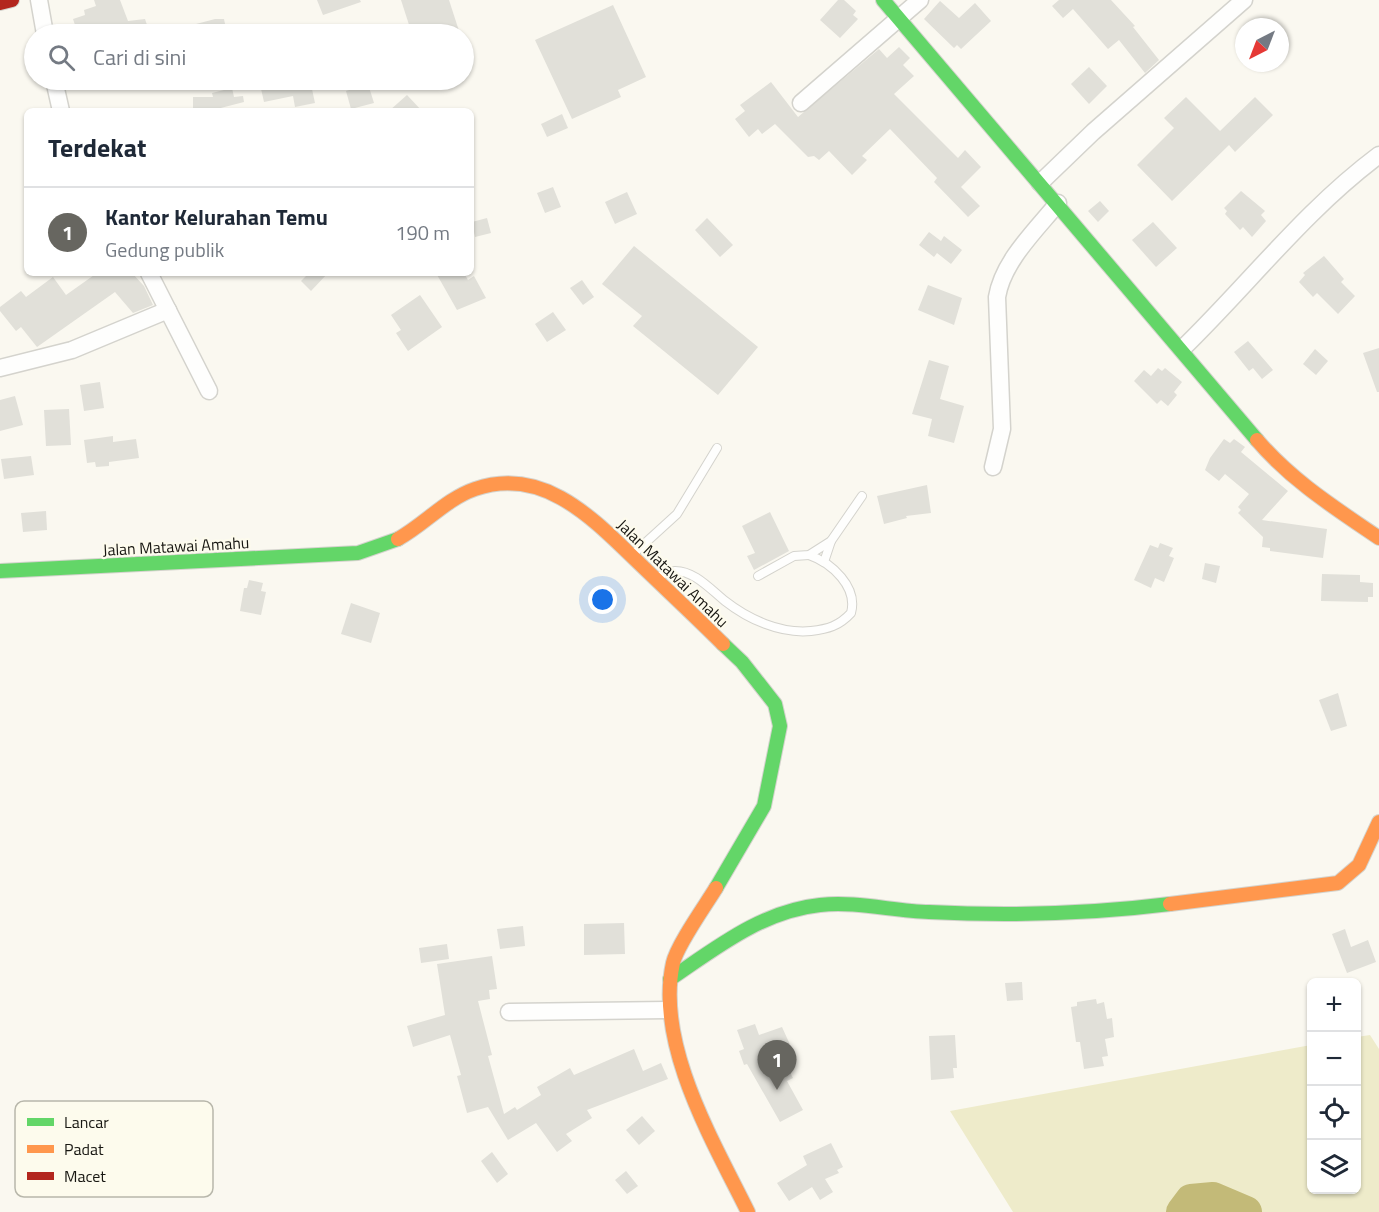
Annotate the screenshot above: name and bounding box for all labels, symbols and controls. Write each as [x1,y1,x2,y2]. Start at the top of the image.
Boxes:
north arrow [1235,18,1289,72]
search box [24,24,474,90]
text: Cari di sini [93,40,186,74]
icon: search [45,41,78,74]
text: Terdekat [48,128,147,167]
text: Kantor Kelurahan Temu [105,200,328,234]
text: 1 [62,217,73,248]
text: 190 m [395,217,450,248]
text: Gedung publik [105,234,224,265]
street label: Jalan Matawai Amahu [612,513,734,633]
street label: Jalan Matawai Amahu [102,530,250,562]
your location [588,585,617,614]
map controls [1307,978,1361,1194]
button: + [1307,978,1361,1032]
button: − [1307,1032,1361,1086]
pin: 1 [758,1040,796,1090]
button: locate [1307,1086,1361,1140]
legend [15,1101,213,1197]
text: Lancar [64,1110,109,1134]
text: Padat [64,1137,104,1161]
button: layers [1307,1140,1361,1194]
text: Macet [64,1164,106,1188]

